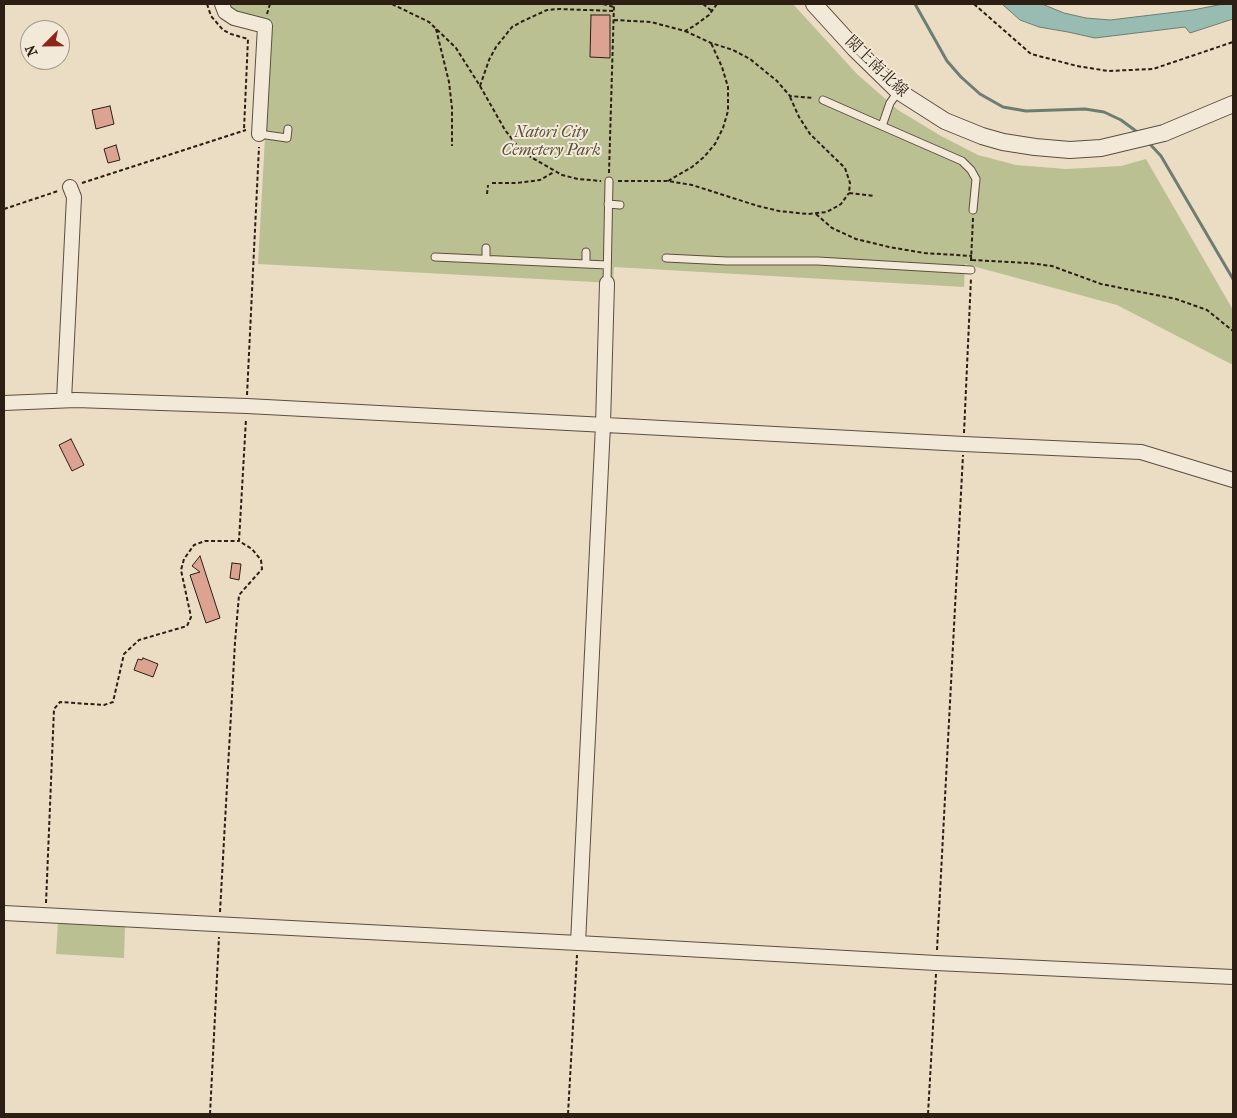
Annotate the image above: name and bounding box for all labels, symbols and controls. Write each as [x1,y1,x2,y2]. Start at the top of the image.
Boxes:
north arrow [20,20,70,70]
street label: 閖上南北線 [841,32,911,102]
text: N [22,42,42,59]
park label: Natori City Cemetery Park [501,123,601,161]

